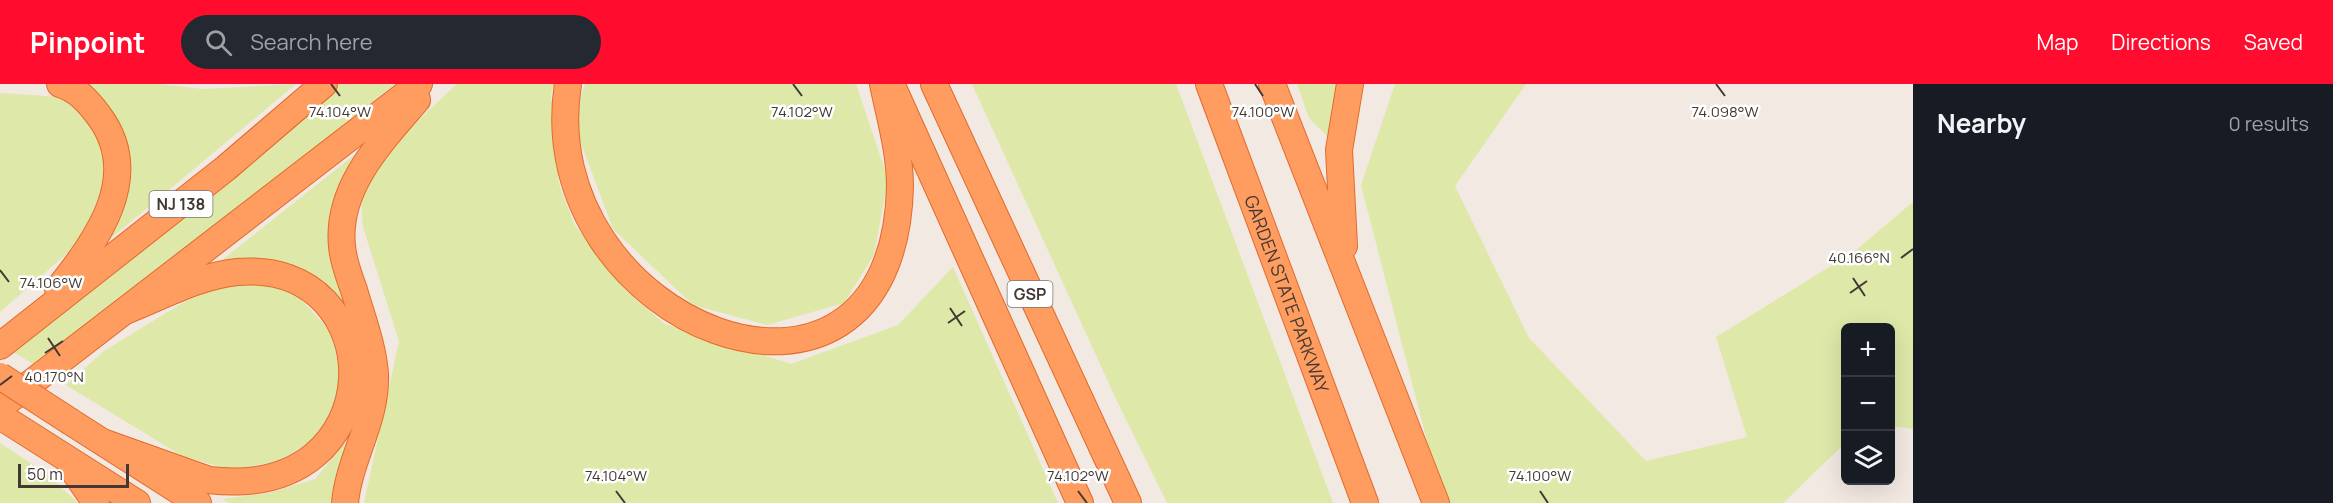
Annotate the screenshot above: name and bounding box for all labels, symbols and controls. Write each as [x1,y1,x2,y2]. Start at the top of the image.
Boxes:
search box [181,15,601,69]
text: Pinpoint [30,23,145,61]
icon: search [202,26,235,59]
text: Search here [250,27,373,57]
text: Map [2037,28,2078,56]
text: Directions [2111,28,2211,56]
text: Saved [2244,28,2303,56]
text: 74.104°W [309,101,371,122]
text: 74.102°W [771,101,833,122]
text: 74.100°W [1232,101,1294,122]
text: 74.098°W [1691,101,1759,122]
text: Nearby [1937,105,2026,141]
text: 0 results [2229,110,2309,137]
road number: NJ 138 [150,191,213,217]
street label: GARDEN STATE PARKWAY [1239,192,1335,397]
text: 40.166°N [1828,247,1890,268]
text: 74.106°W [20,272,82,293]
road number: GSP [1008,281,1052,307]
map controls [1841,323,1895,485]
button: + [1841,323,1895,377]
text: 40.170°N [24,366,84,387]
button: − [1841,377,1895,431]
button: layers [1841,431,1895,485]
scale bar [18,461,129,488]
text: 50 m [27,463,63,485]
text: 74.104°W [585,465,647,486]
text: 74.102°W [1047,465,1109,486]
text: 74.100°W [1509,465,1571,486]

